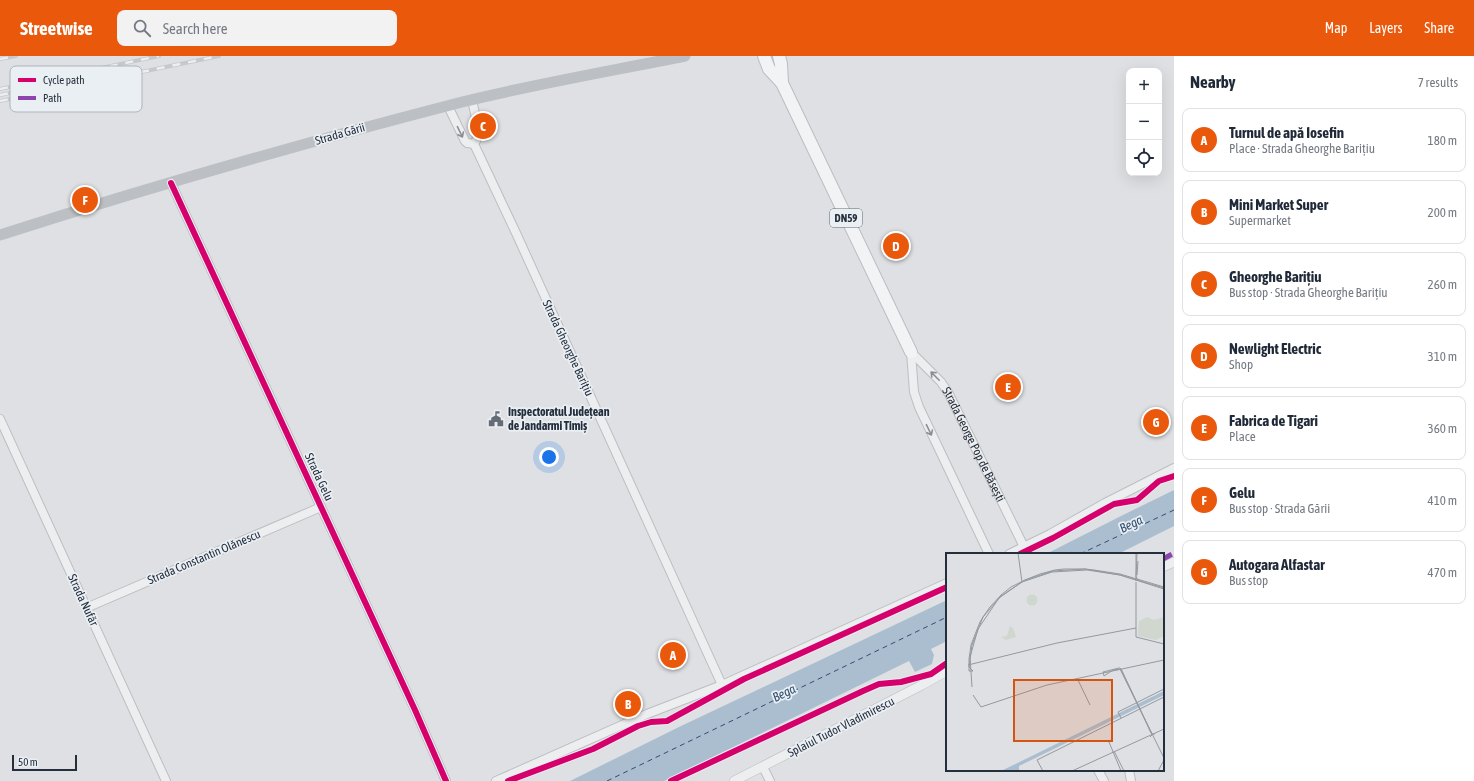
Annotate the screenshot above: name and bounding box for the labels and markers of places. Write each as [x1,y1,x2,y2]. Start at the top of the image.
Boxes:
pin: C [470,111,496,141]
pin: F [72,185,98,215]
pin: D [883,231,909,261]
pin: E [995,372,1021,402]
place label: Inspectoratul Județean de Jandarmi Timiș [508,405,610,433]
pin: G [1143,407,1169,437]
public building icon: Inspectoratul Județean de Jandarmi Timiș [487,410,505,428]
pin: A [660,640,686,670]
pin: B [615,689,641,719]

